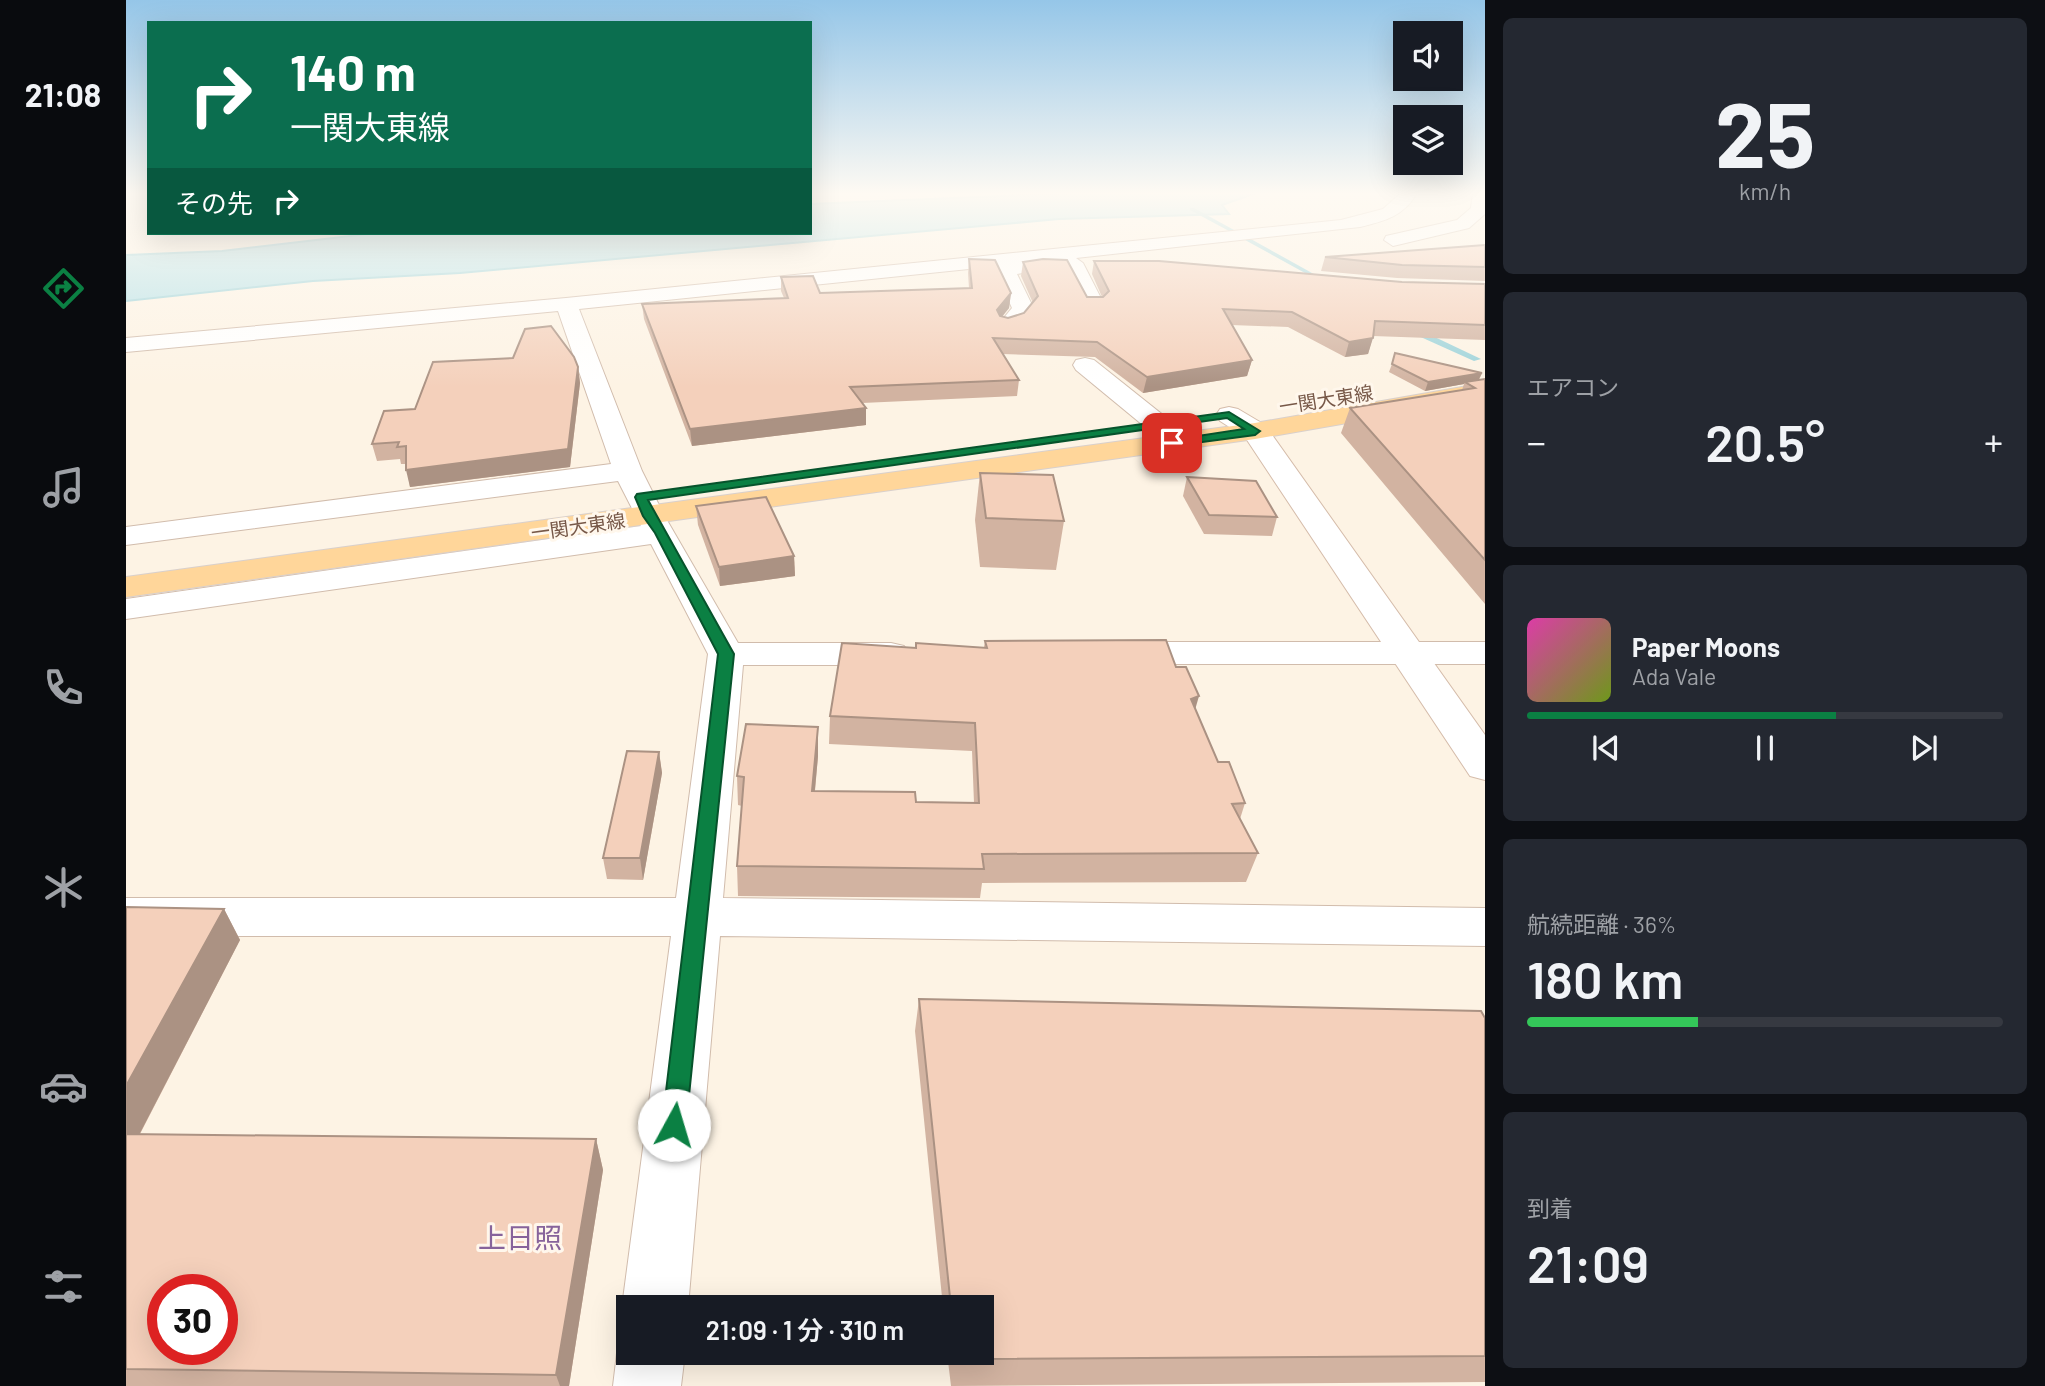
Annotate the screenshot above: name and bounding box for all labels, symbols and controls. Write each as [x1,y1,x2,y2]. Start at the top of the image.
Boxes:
map controls [1393,21,1463,175]
button: sound [1393,21,1463,91]
text: 140 m [290,42,416,101]
icon: right [175,49,266,140]
text: 21:08 [25,75,101,113]
text: 25 [1715,77,1815,186]
button: layers [1393,105,1463,175]
text: 一関大東線 [290,107,450,145]
text: km/h [1739,177,1791,205]
icon: right [267,182,305,220]
text: その先 [175,187,253,218]
icon: directions [39,264,88,313]
text: エアコン [1527,373,1619,401]
street label: 一関大東線 [1277,380,1375,418]
text: 20.5° [1705,410,1825,472]
pin [1142,413,1202,473]
text: − [1527,418,1546,464]
text: + [1984,418,2003,464]
icon: arrive [1153,424,1191,462]
icon: music [39,463,88,512]
street label: 一関大東線 [529,508,627,544]
text: Paper Moons [1632,631,1780,662]
text: Ada Vale [1632,662,1716,690]
icon: phone [39,663,88,712]
icon: previous [1587,729,1625,767]
icon: pause [1746,729,1784,767]
icon: next [1905,729,1943,767]
icon: climate [39,863,88,912]
text: 航続距離 · 36% [1527,910,1676,938]
text: 180 km [1527,947,1683,1009]
icon: car [39,1062,88,1111]
position arrow [637,1088,711,1162]
text: 到着 [1527,1194,1573,1222]
district label: 上日照 [478,1220,562,1254]
text: 21:09 [1527,1231,1649,1293]
icon: filters [39,1262,88,1311]
speed limit sign: 30 [147,1274,238,1365]
text: 21:09 · 1 分 · 310 m [706,1314,904,1345]

